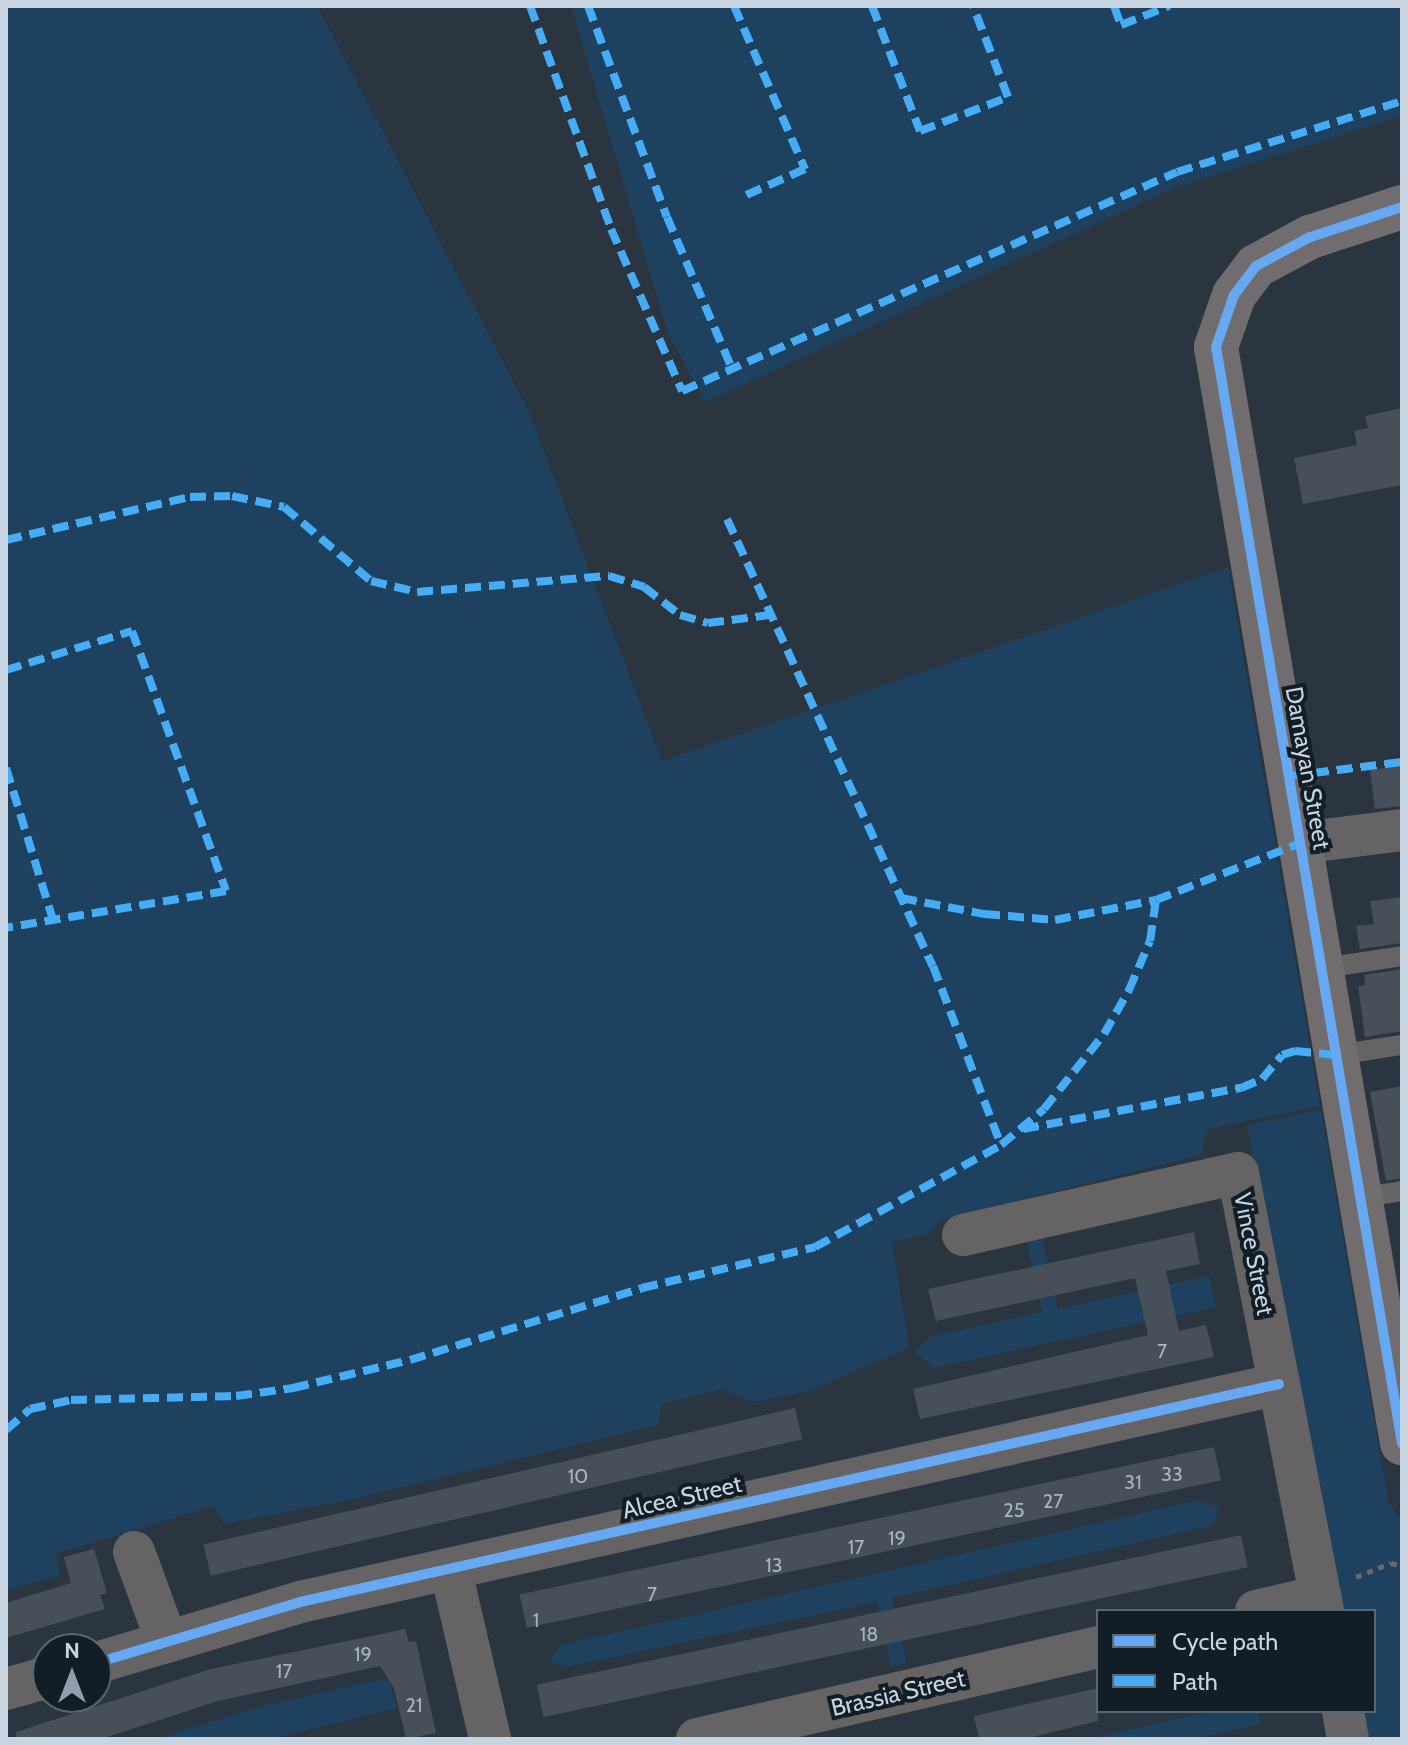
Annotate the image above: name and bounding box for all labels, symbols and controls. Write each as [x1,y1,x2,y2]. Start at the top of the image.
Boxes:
street label: Damayan Street [1280,684,1336,852]
street label: Vince Street [1228,1190,1280,1318]
house number: 7 [1157,1339,1167,1363]
house number: 33 [1161,1462,1183,1486]
house number: 10 [568,1464,588,1488]
street label: Alcea Street [619,1469,745,1525]
house number: 31 [1124,1470,1142,1494]
house number: 27 [1043,1489,1063,1513]
house number: 25 [1003,1498,1025,1522]
house number: 19 [888,1526,906,1550]
house number: 17 [848,1535,864,1559]
house number: 13 [765,1553,783,1577]
house number: 7 [647,1582,657,1606]
house number: 1 [533,1608,539,1632]
legend [1096,1609,1376,1713]
house number: 18 [860,1622,878,1646]
text: Cycle path [1172,1627,1278,1656]
north arrow [32,1633,112,1713]
text: N [64,1637,80,1664]
house number: 19 [354,1642,372,1666]
house number: 17 [276,1659,292,1683]
street label: Brassia Street [828,1664,968,1722]
text: Path [1172,1667,1218,1696]
house number: 21 [406,1693,422,1717]

